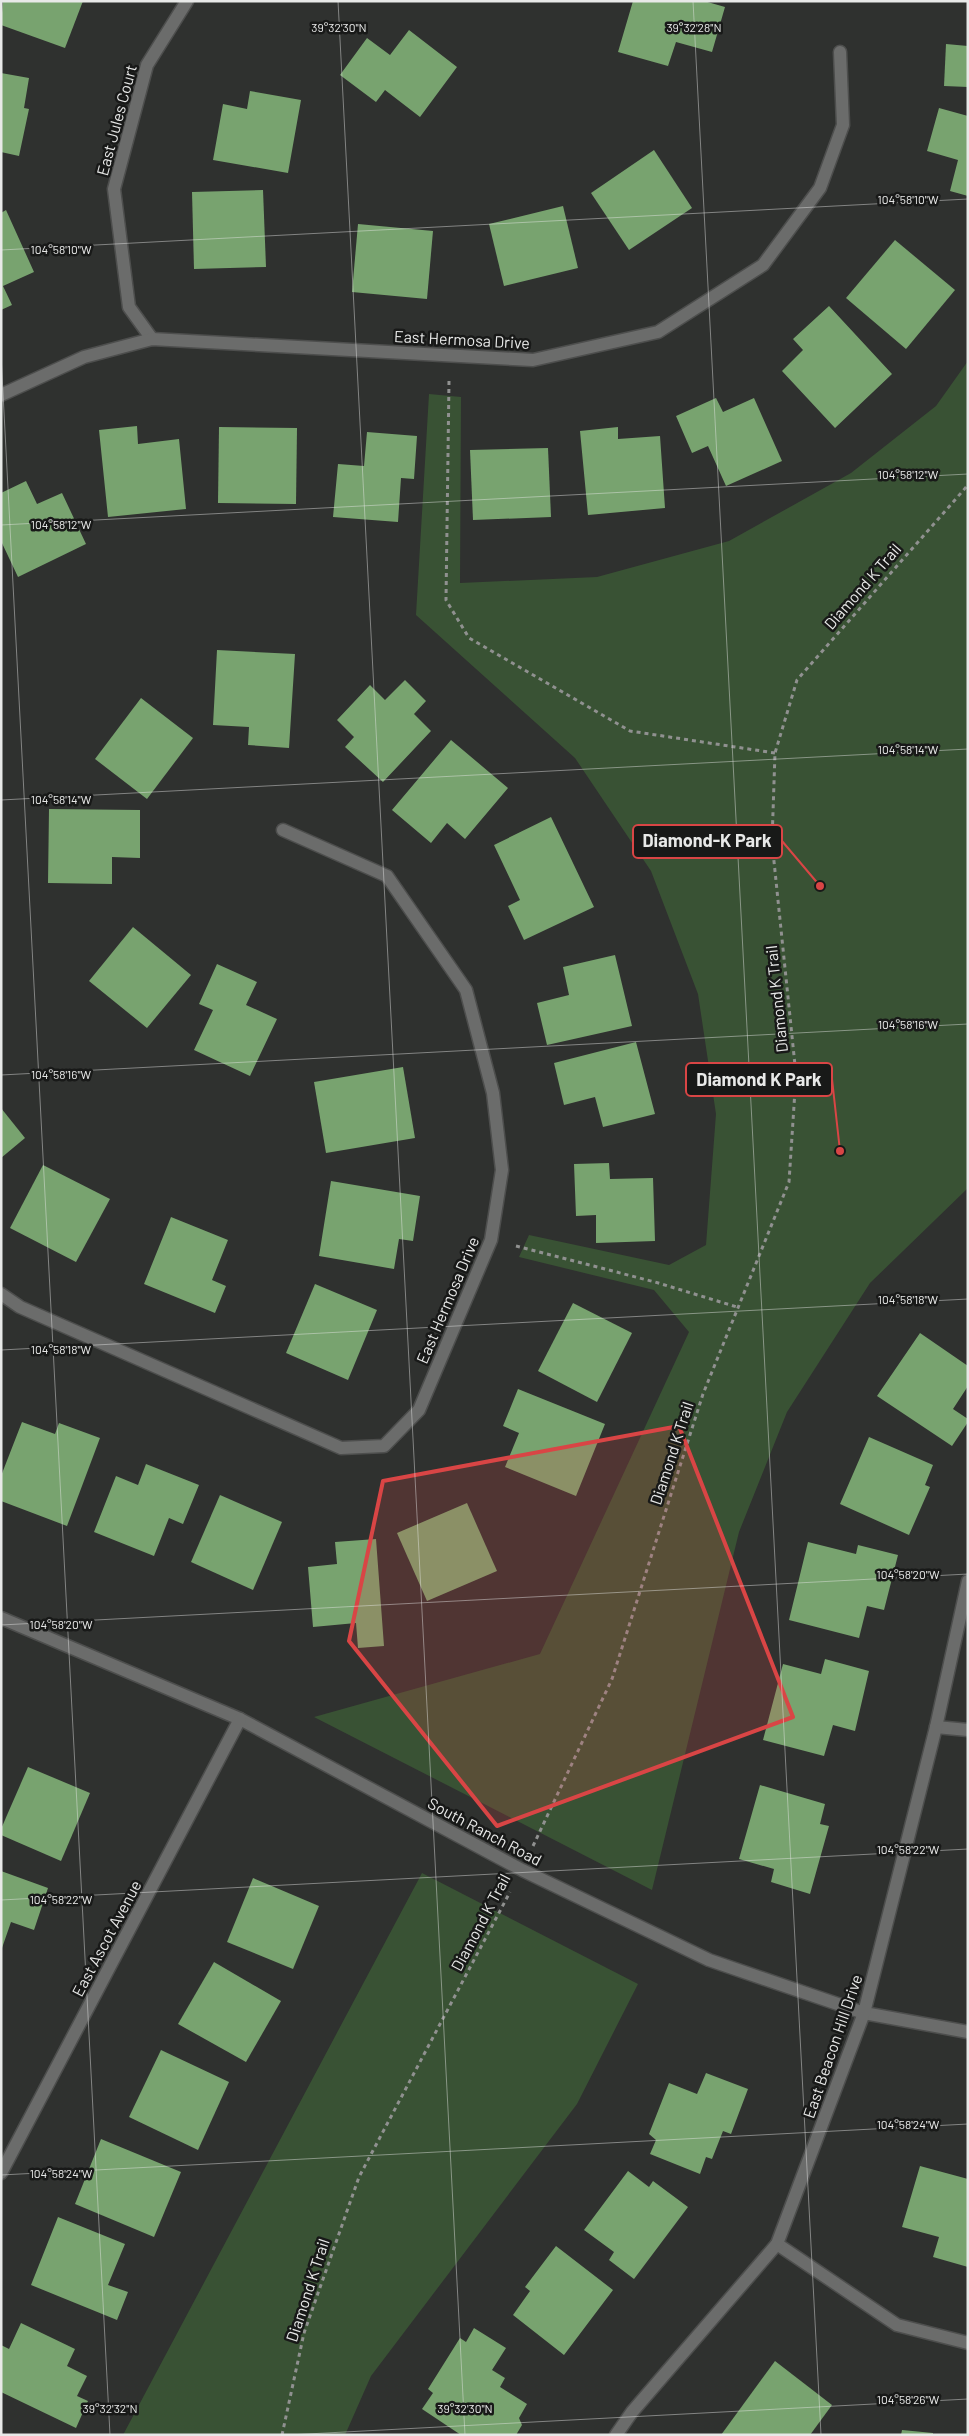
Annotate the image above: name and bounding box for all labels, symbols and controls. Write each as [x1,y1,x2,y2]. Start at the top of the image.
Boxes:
text: 39°32'30"N [311,20,367,34]
text: 39°32'28"N [666,20,722,34]
street label: East Jules Court [92,62,140,178]
text: 104°58'10"W [878,192,939,206]
text: 104°58'10"W [31,242,92,256]
street label: East Hermosa Drive [394,326,530,352]
text: 104°58'12"W [878,467,939,481]
text: 104°58'12"W [31,517,92,531]
street label: Diamond K Trail [820,539,904,633]
text: 104°58'14"W [878,742,939,756]
text: 104°58'14"W [31,792,92,806]
callout: Diamond-K Park [633,825,782,858]
text: Diamond-K Park [642,829,772,851]
street label: Diamond K Trail [761,945,791,1053]
text: 104°58'16"W [878,1017,939,1031]
callout: Diamond K Park [686,1063,832,1096]
text: 104°58'16"W [31,1067,92,1081]
text: Diamond K Park [696,1068,822,1090]
street label: East Hermosa Drive [412,1234,482,1366]
text: 104°58'18"W [878,1292,939,1306]
text: 104°58'18"W [31,1342,92,1356]
street label: Diamond K Trail [645,1399,697,1507]
text: 104°58'20"W [876,1567,940,1581]
text: 104°58'20"W [29,1617,93,1631]
street label: South Ranch Road [425,1793,545,1869]
text: 104°58'22"W [877,1842,940,1856]
street label: Diamond K Trail [446,1870,514,1974]
street label: East Ascot Avenue [67,1877,145,1999]
text: 104°58'22"W [30,1892,93,1906]
street label: East Beacon Hill Drive [798,1972,866,2120]
text: 104°58'24"W [877,2117,940,2131]
text: 104°58'24"W [30,2166,93,2180]
street label: Diamond K Trail [281,2236,333,2344]
text: 104°58'26"W [877,2392,940,2406]
text: 39°32'32"N [82,2401,138,2415]
text: 39°32'30"N [437,2401,493,2415]

